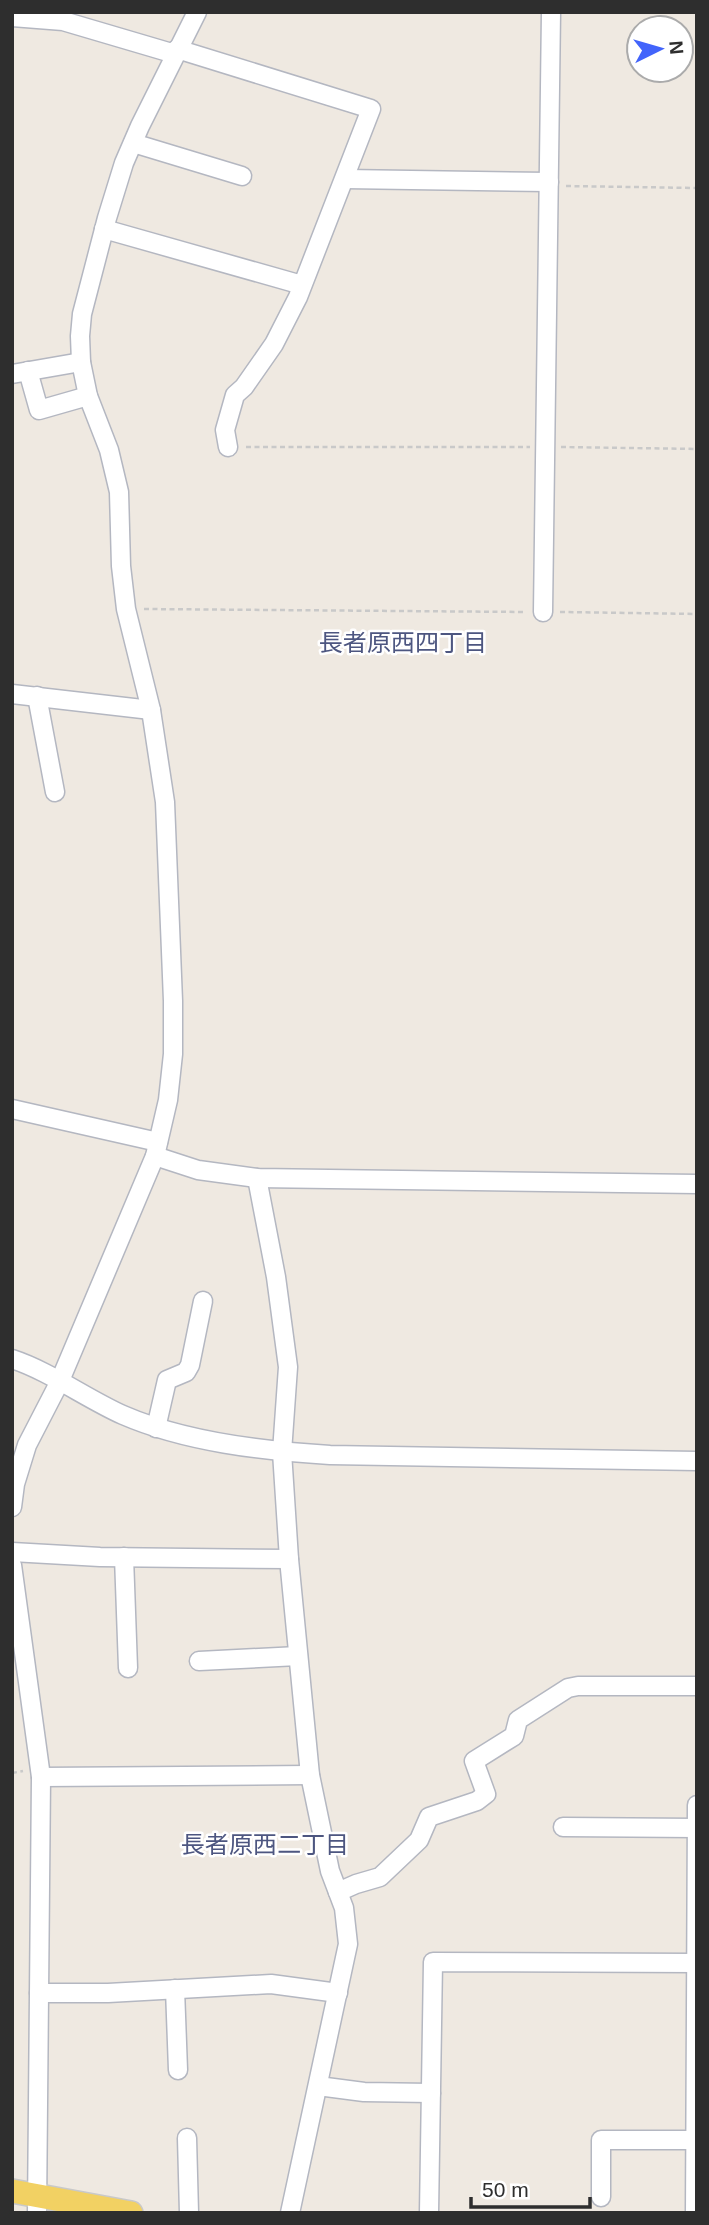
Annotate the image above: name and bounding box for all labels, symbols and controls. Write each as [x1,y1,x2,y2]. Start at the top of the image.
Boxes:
north arrow [625,14,695,84]
text: N [665,40,687,55]
district label: 長者原西四丁目 [319,629,487,656]
district label: 長者原西二丁目 [181,1831,349,1858]
scale bar [471,2166,590,2210]
text: 50 m [482,2178,529,2201]

